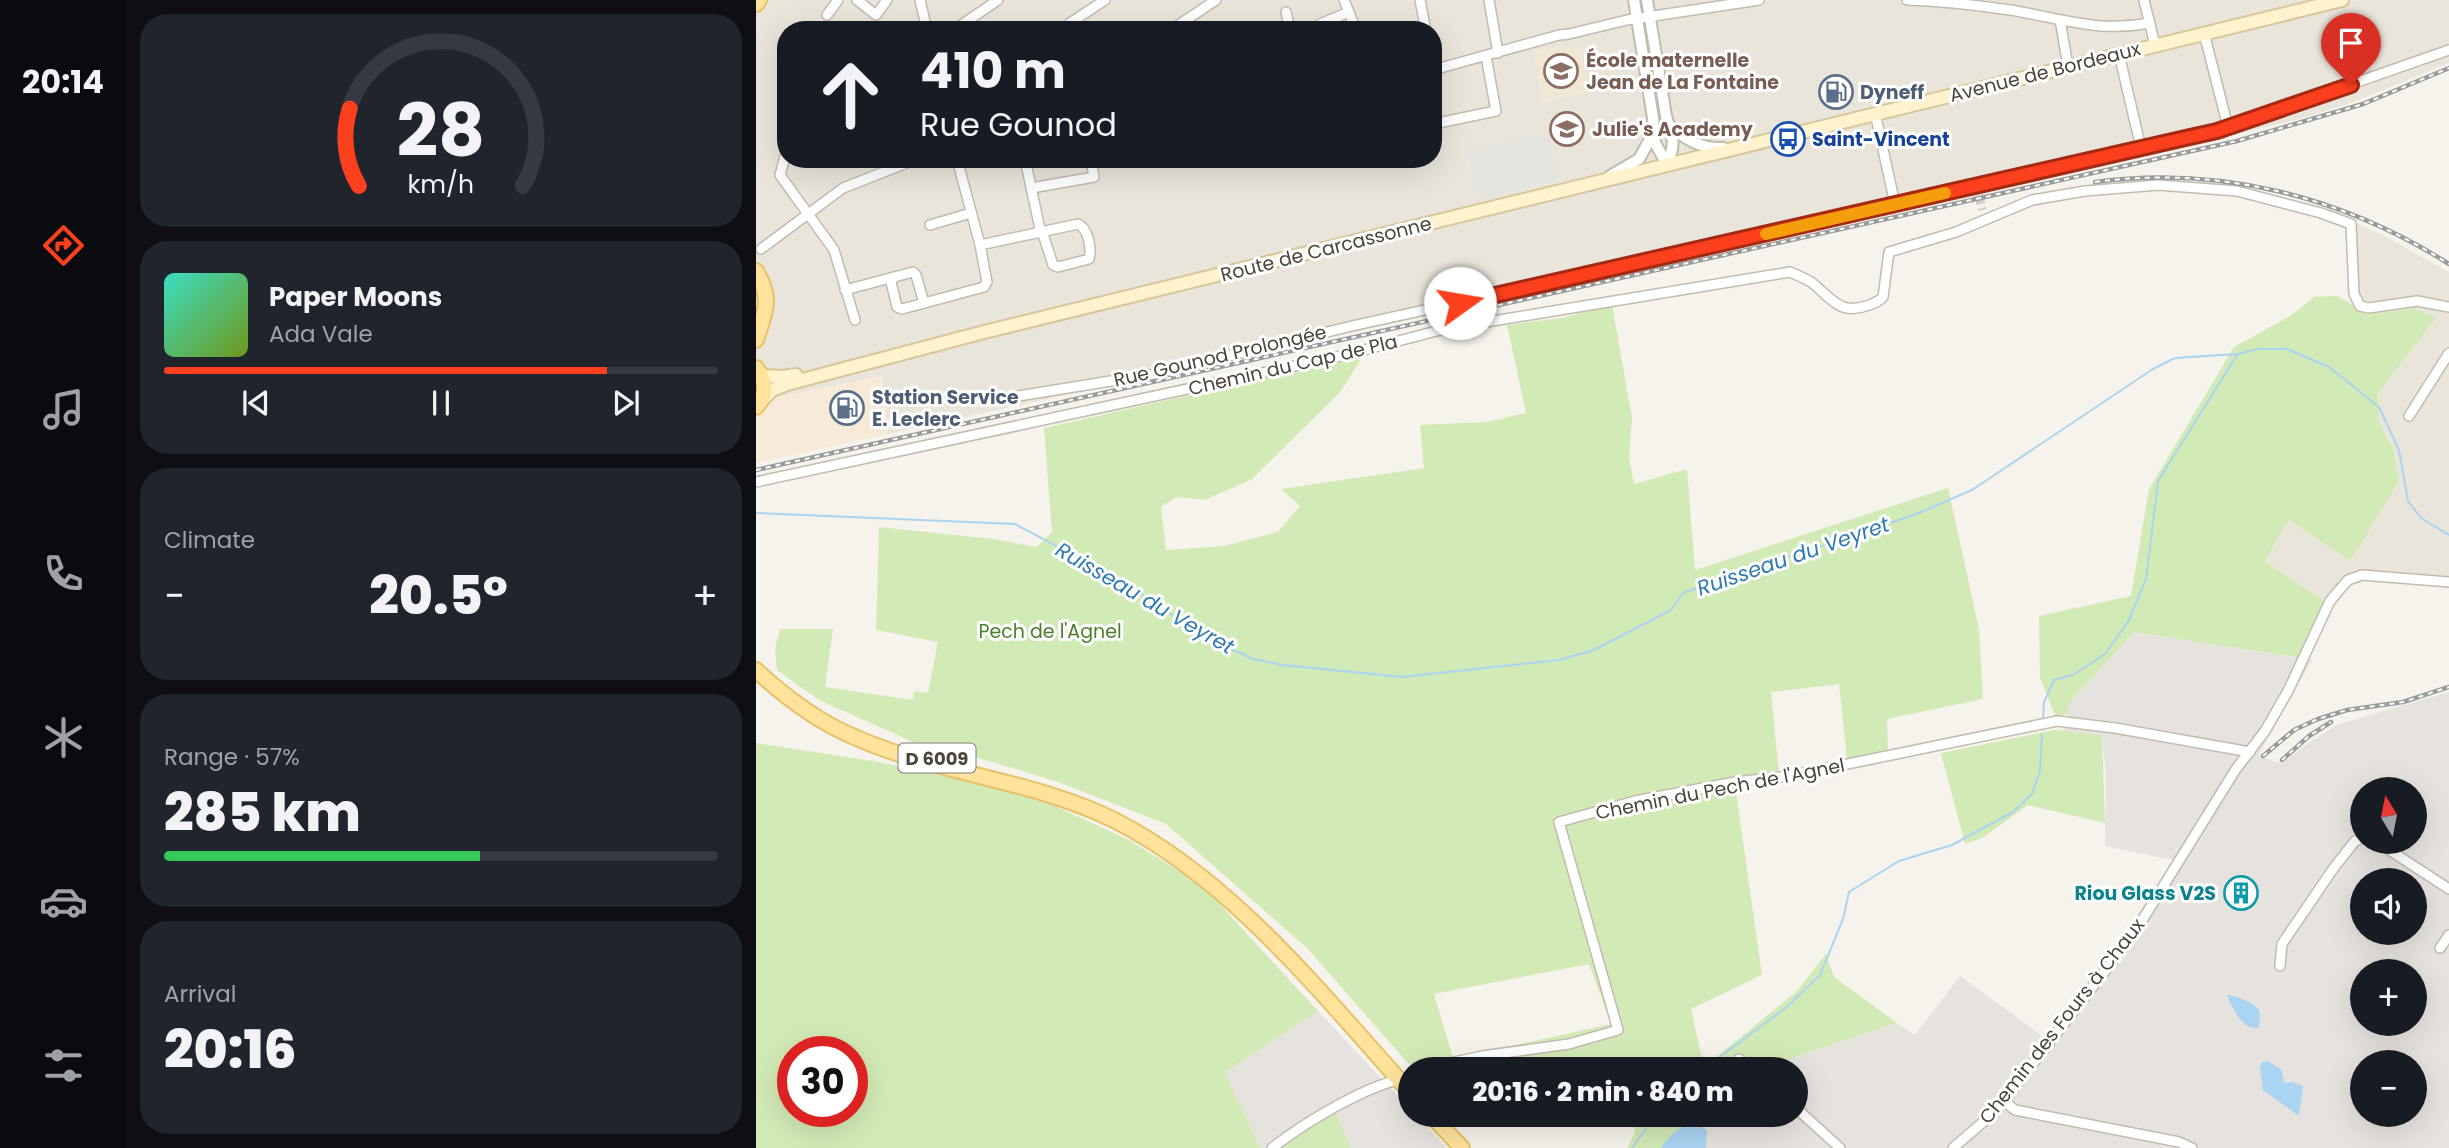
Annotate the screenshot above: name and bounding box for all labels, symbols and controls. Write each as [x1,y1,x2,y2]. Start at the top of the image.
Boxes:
pin [2321,13,2381,85]
icon: arrive [2332,24,2370,62]
street label: Avenue de Bordeaux [1947,35,2143,109]
text: 410 m [920,37,1066,105]
place label: École maternelle Jean de La Fontaine [1586,47,1779,96]
icon: ahead [805,49,896,140]
school or university icon: École maternelle Jean de La Fontaine [1542,52,1580,90]
text: 20:14 [22,59,104,104]
fuel station icon: Dyneff [1817,73,1855,111]
place label: Dyneff [1860,79,1924,106]
text: 28 [397,81,485,182]
text: Rue Gounod [920,102,1117,147]
school or university icon: Julie's Academy [1548,110,1586,148]
place label: Julie's Academy [1592,116,1754,143]
bus stop icon: Saint-Vincent [1769,120,1807,158]
place label: Saint-Vincent [1812,126,1950,153]
text: km/h [408,167,474,202]
street label: Route de Carcassonne [1218,210,1434,288]
icon: directions [39,221,88,270]
position arrow [1423,266,1497,340]
text: Paper Moons [269,279,442,315]
text: Ada Vale [269,318,373,350]
street label: Rue Gounod Prolongée [1111,318,1329,394]
street label: Chemin du Cap de Pla [1186,328,1400,402]
icon: previous [237,384,275,422]
icon: pause [422,384,460,422]
icon: next [607,384,645,422]
place label: Station Service E. Leclerc [872,384,1019,433]
icon: music [39,385,88,434]
fuel station icon: Station Service E. Leclerc [828,389,866,427]
water label: Ruisseau du Veyret [1693,509,1893,603]
text: Climate [164,524,255,556]
water label: Ruisseau du Veyret [1050,535,1240,661]
icon: phone [39,549,88,598]
text: 20.5° [369,559,508,632]
text: − [164,569,185,622]
text: + [692,569,718,622]
park label: Pech de l'Agnel [978,618,1122,645]
icon: climate [39,713,88,762]
text: Range · 57% [164,741,300,773]
road number: D 6009 [898,744,976,772]
street label: Chemin du Pech de l'Agnel [1593,752,1847,826]
text: 285 km [164,776,361,849]
north arrow [2350,777,2427,854]
map controls [2350,777,2427,1127]
button: sound [2350,868,2427,945]
building icon: Riou Glass V2S [2222,874,2260,912]
icon: car [39,877,88,926]
place label: Riou Glass V2S [2074,880,2216,907]
street label: Chemin des Fours à Chaux [1973,912,2151,1130]
button: + [2350,959,2427,1036]
text: Arrival [164,978,236,1010]
text: 20:16 [164,1013,297,1086]
speed limit sign: 30 [777,1036,868,1127]
icon: filters [39,1041,88,1090]
button: − [2350,1050,2427,1127]
text: 20:16 · 2 min · 840 m [1472,1074,1734,1110]

